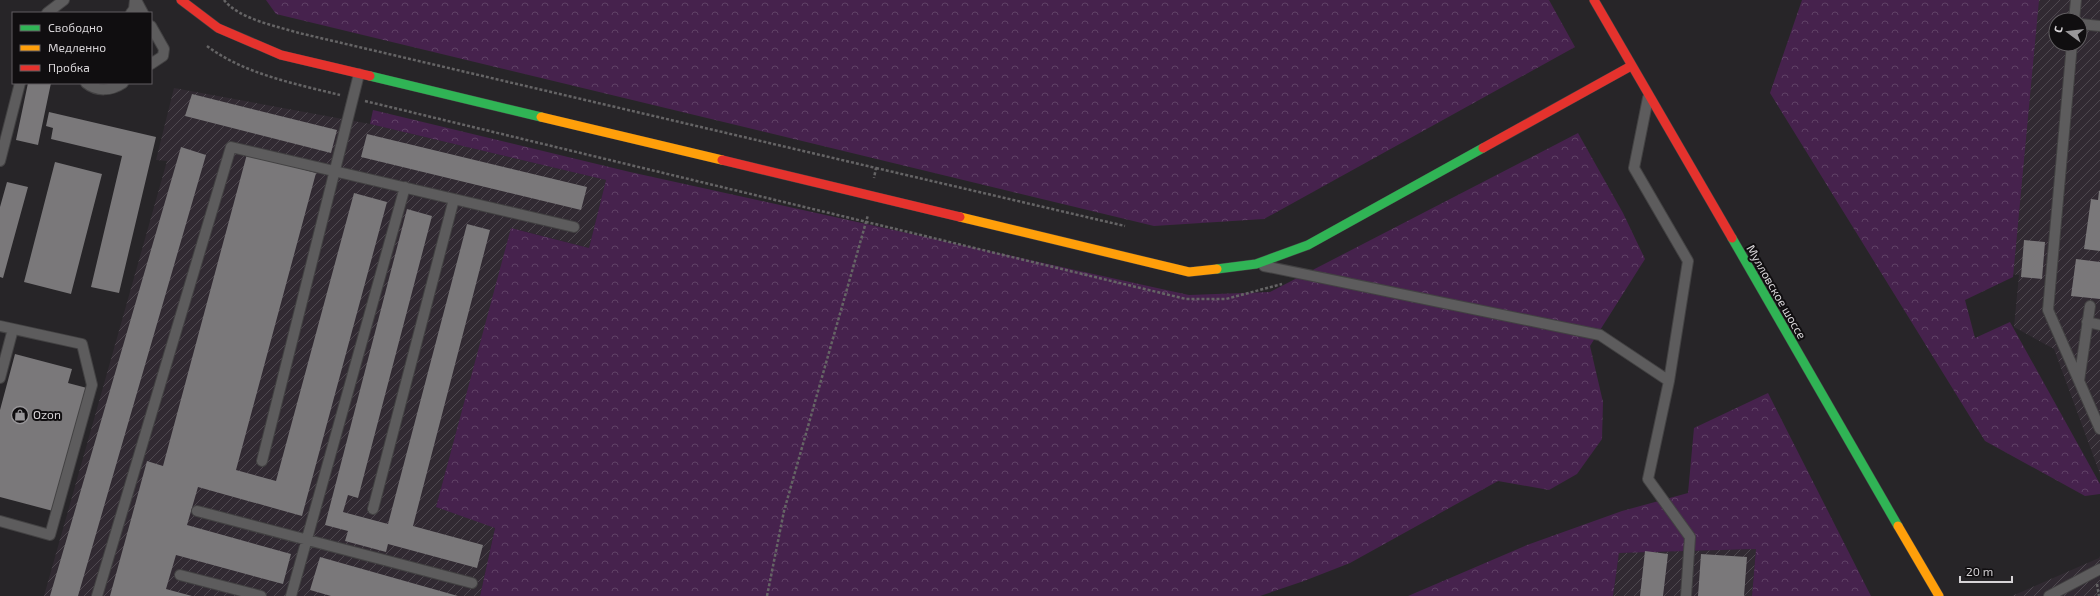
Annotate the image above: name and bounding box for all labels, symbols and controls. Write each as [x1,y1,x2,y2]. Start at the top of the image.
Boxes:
legend [12,12,152,84]
north arrow [2048,12,2088,52]
text: Свободно [48,20,103,34]
text: С [2051,24,2065,34]
text: Медленно [48,40,106,54]
text: Пробка [48,60,90,74]
street label: Мулловское шоссе [1743,242,1810,342]
shop icon: Ozon [10,405,30,425]
place label: Ozon [33,407,61,421]
scale bar [1960,558,2012,584]
text: 20 m [1966,564,1993,578]

